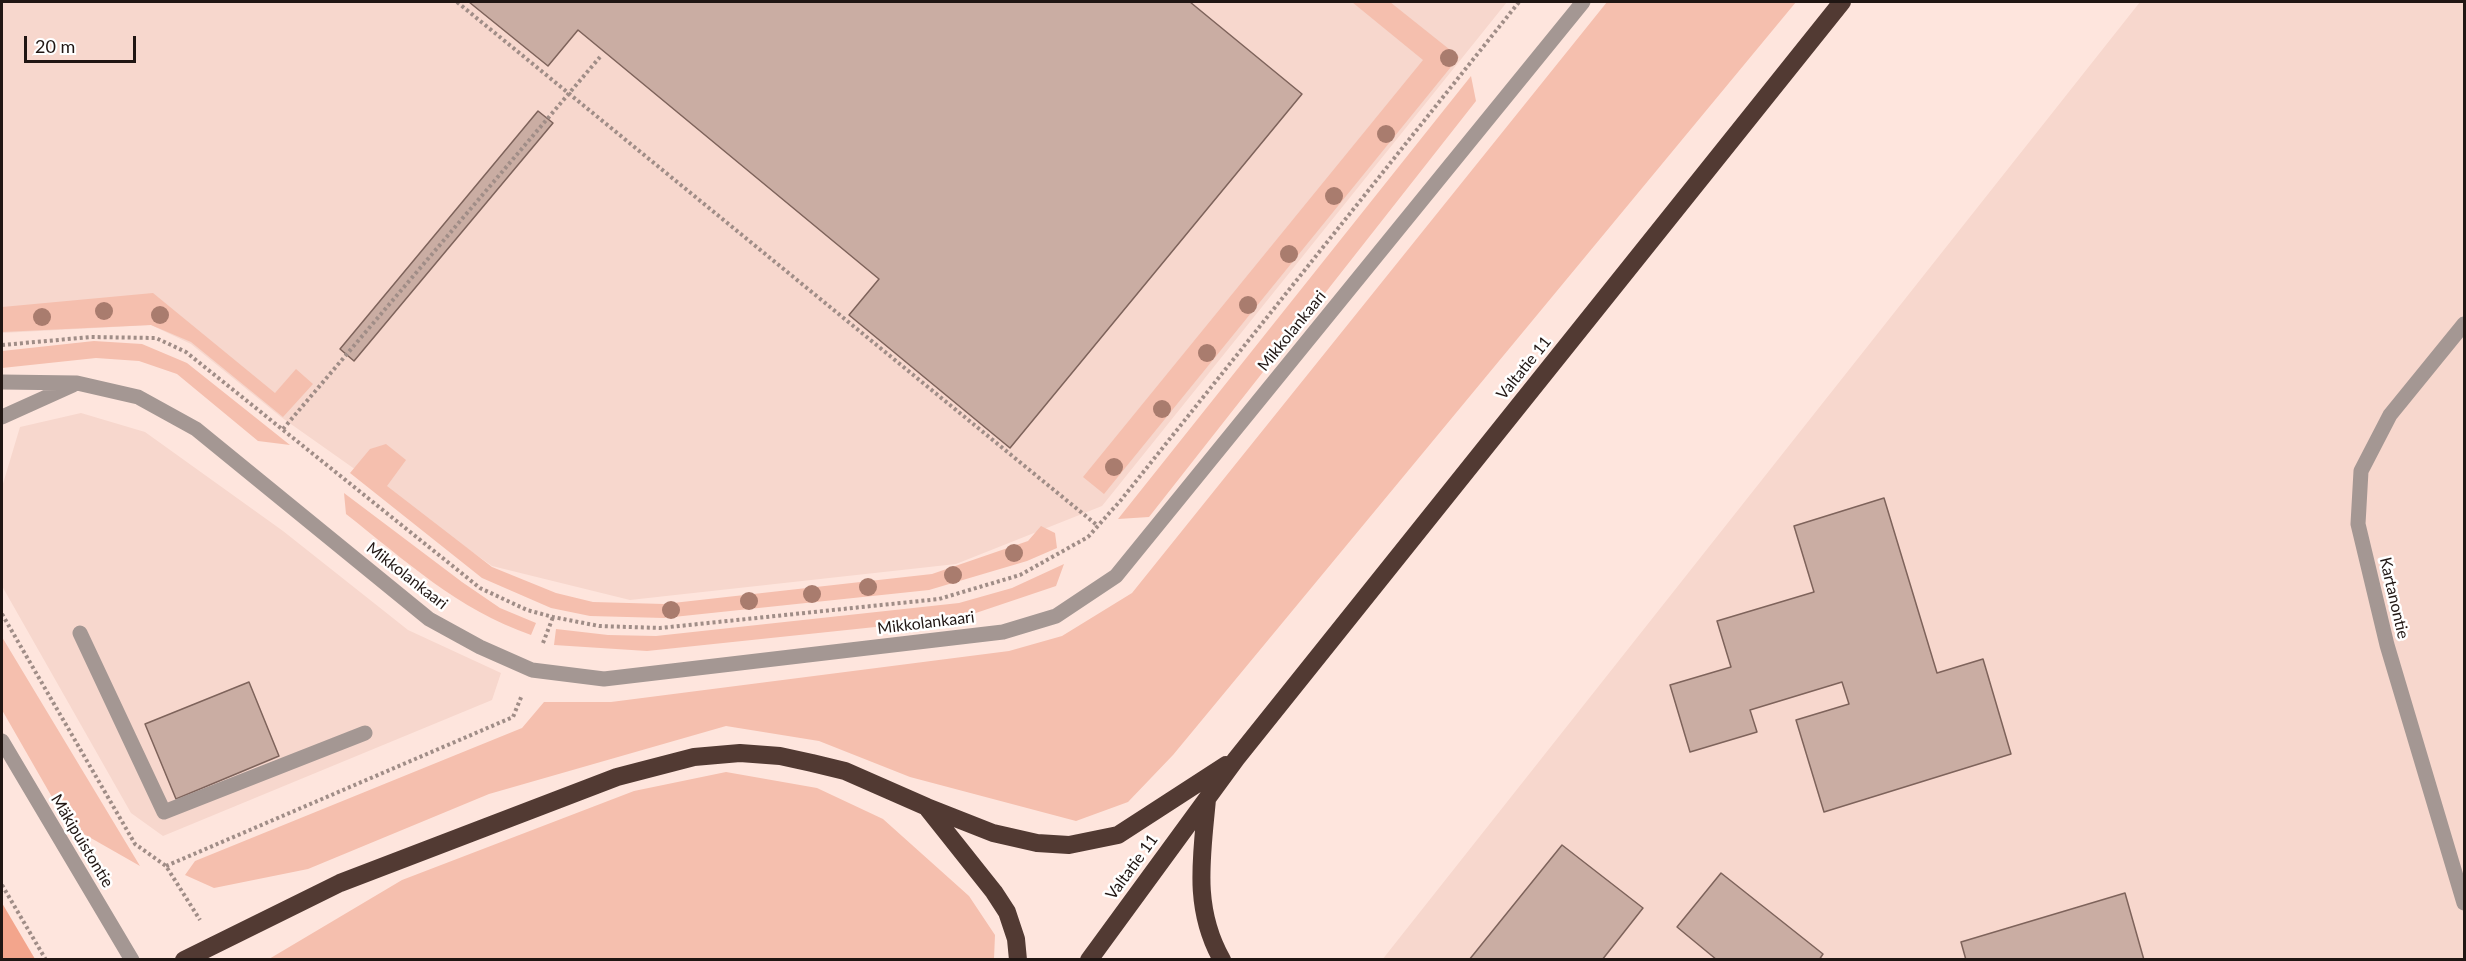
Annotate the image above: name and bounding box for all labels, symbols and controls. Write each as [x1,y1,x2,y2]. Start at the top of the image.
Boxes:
scale bar [27,24,140,62]
text: 20 m [35,35,75,57]
street label: Mikkolankaari [1254,287,1330,375]
street label: Valtatie 11 [1493,332,1555,404]
street label: Mikkolankaari [363,538,451,614]
street label: Kartanontie [2375,555,2413,641]
street label: Mikkolankaari [876,608,976,638]
street label: Mäkipuistontie [47,791,117,891]
street label: Valtatie 11 [1102,831,1162,903]

